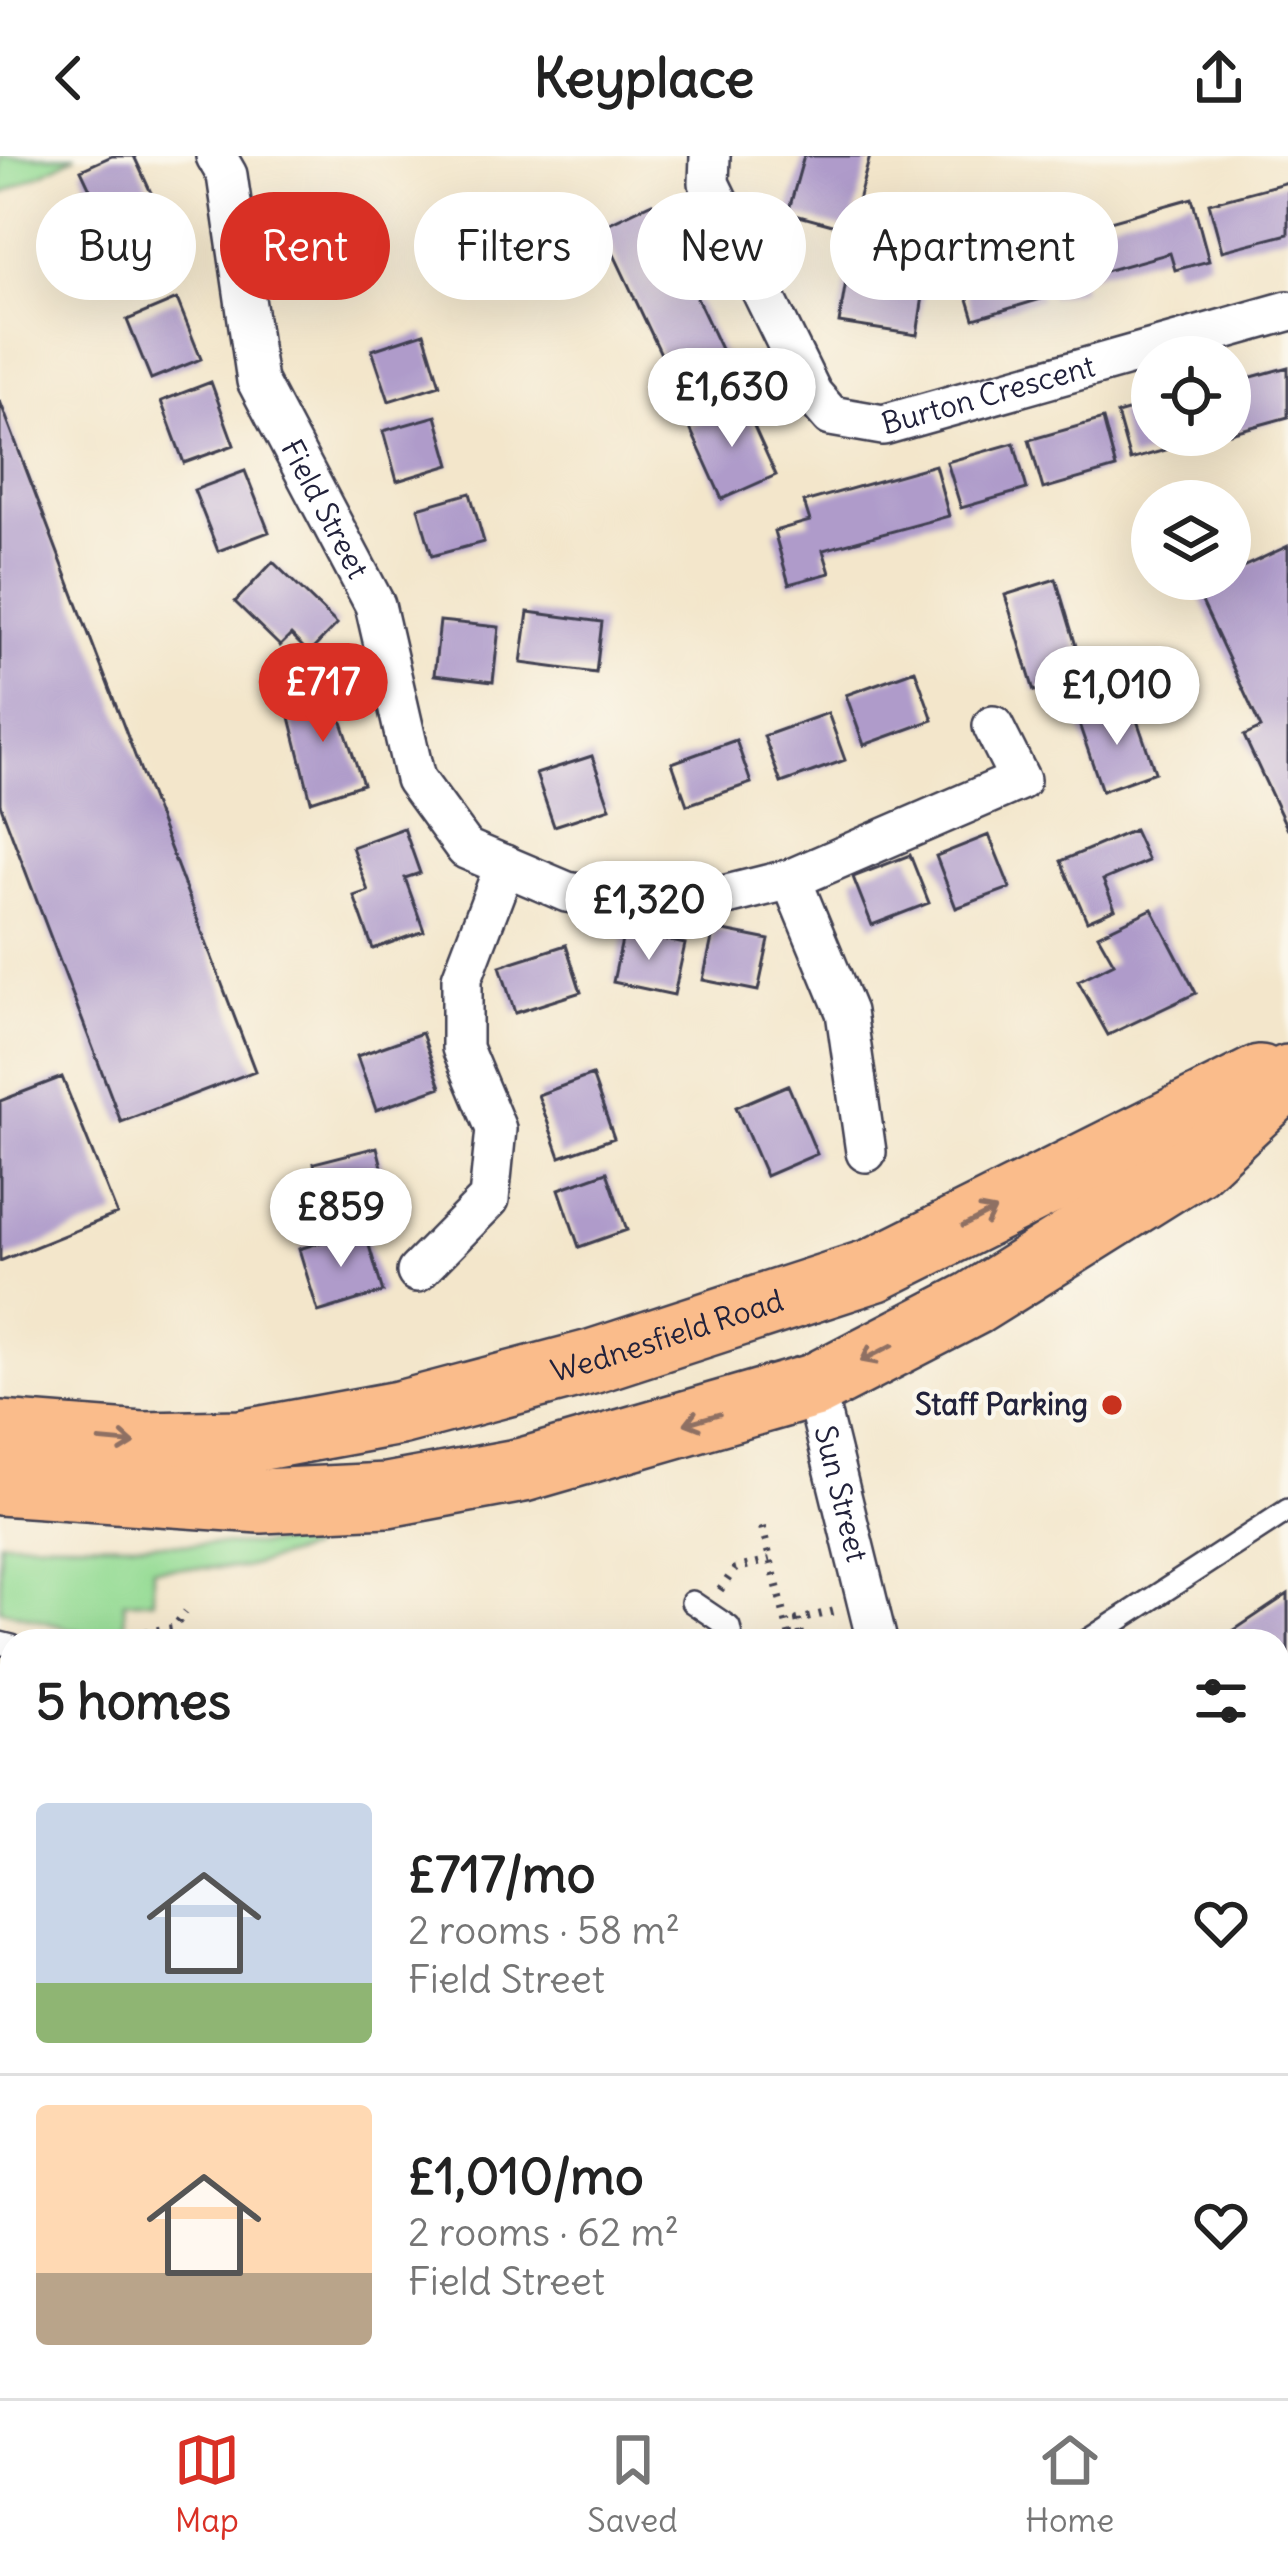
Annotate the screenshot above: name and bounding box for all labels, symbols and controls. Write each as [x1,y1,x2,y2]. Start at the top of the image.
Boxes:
text: Keyplace [534,44,754,112]
icon: back [36,45,102,111]
icon: share [1186,45,1252,111]
chip: Buy [36,192,196,300]
chip: Rent [220,192,390,300]
chip: Filters [414,192,613,300]
chip: New [637,192,806,300]
chip: Apartment [830,192,1118,300]
map controls [1131,336,1251,600]
button: locate [1131,336,1251,456]
street label: Burton Crescent [877,346,1099,442]
pin: £1,630 [634,348,830,450]
text: £1,630 [675,362,789,411]
street label: Field Street [273,433,378,585]
button: layers [1131,480,1251,600]
pin: £717 [252,643,394,745]
pin: £1,010 [1019,646,1215,748]
text: £717 [286,657,360,706]
text: £1,010 [1062,660,1172,709]
pin: £1,320 [551,861,747,963]
text: £1,320 [592,875,706,924]
pin: £859 [270,1168,412,1270]
text: £859 [297,1182,385,1231]
one-way arrow [960,1206,996,1228]
street label: Wednesfield Road [547,1281,788,1390]
one-way arrow [860,1342,895,1365]
place label: Staff Parking [915,1385,1088,1423]
marker: Staff Parking [1099,1392,1125,1418]
one-way arrow [683,1409,721,1431]
street label: Sun Street [806,1422,877,1565]
one-way arrow [97,1431,136,1454]
icon: filters [1188,1668,1254,1734]
text: 5 homes [36,1669,231,1733]
text: £717/mo [408,1842,595,1906]
icon: home [132,1851,276,1995]
icon: heart [1188,1890,1254,1956]
text: 2 rooms · 58 m² [408,1906,680,1955]
text: Field Street [408,1955,605,2004]
text: £1,010/mo [408,2144,644,2208]
icon: home [132,2153,276,2297]
icon: heart [1188,2192,1254,2258]
text: 2 rooms · 62 m² [408,2208,679,2257]
text: Field Street [408,2257,605,2306]
tab: Map [174,2427,240,2541]
tab: Saved [587,2427,678,2541]
tab: Home [1025,2427,1114,2541]

